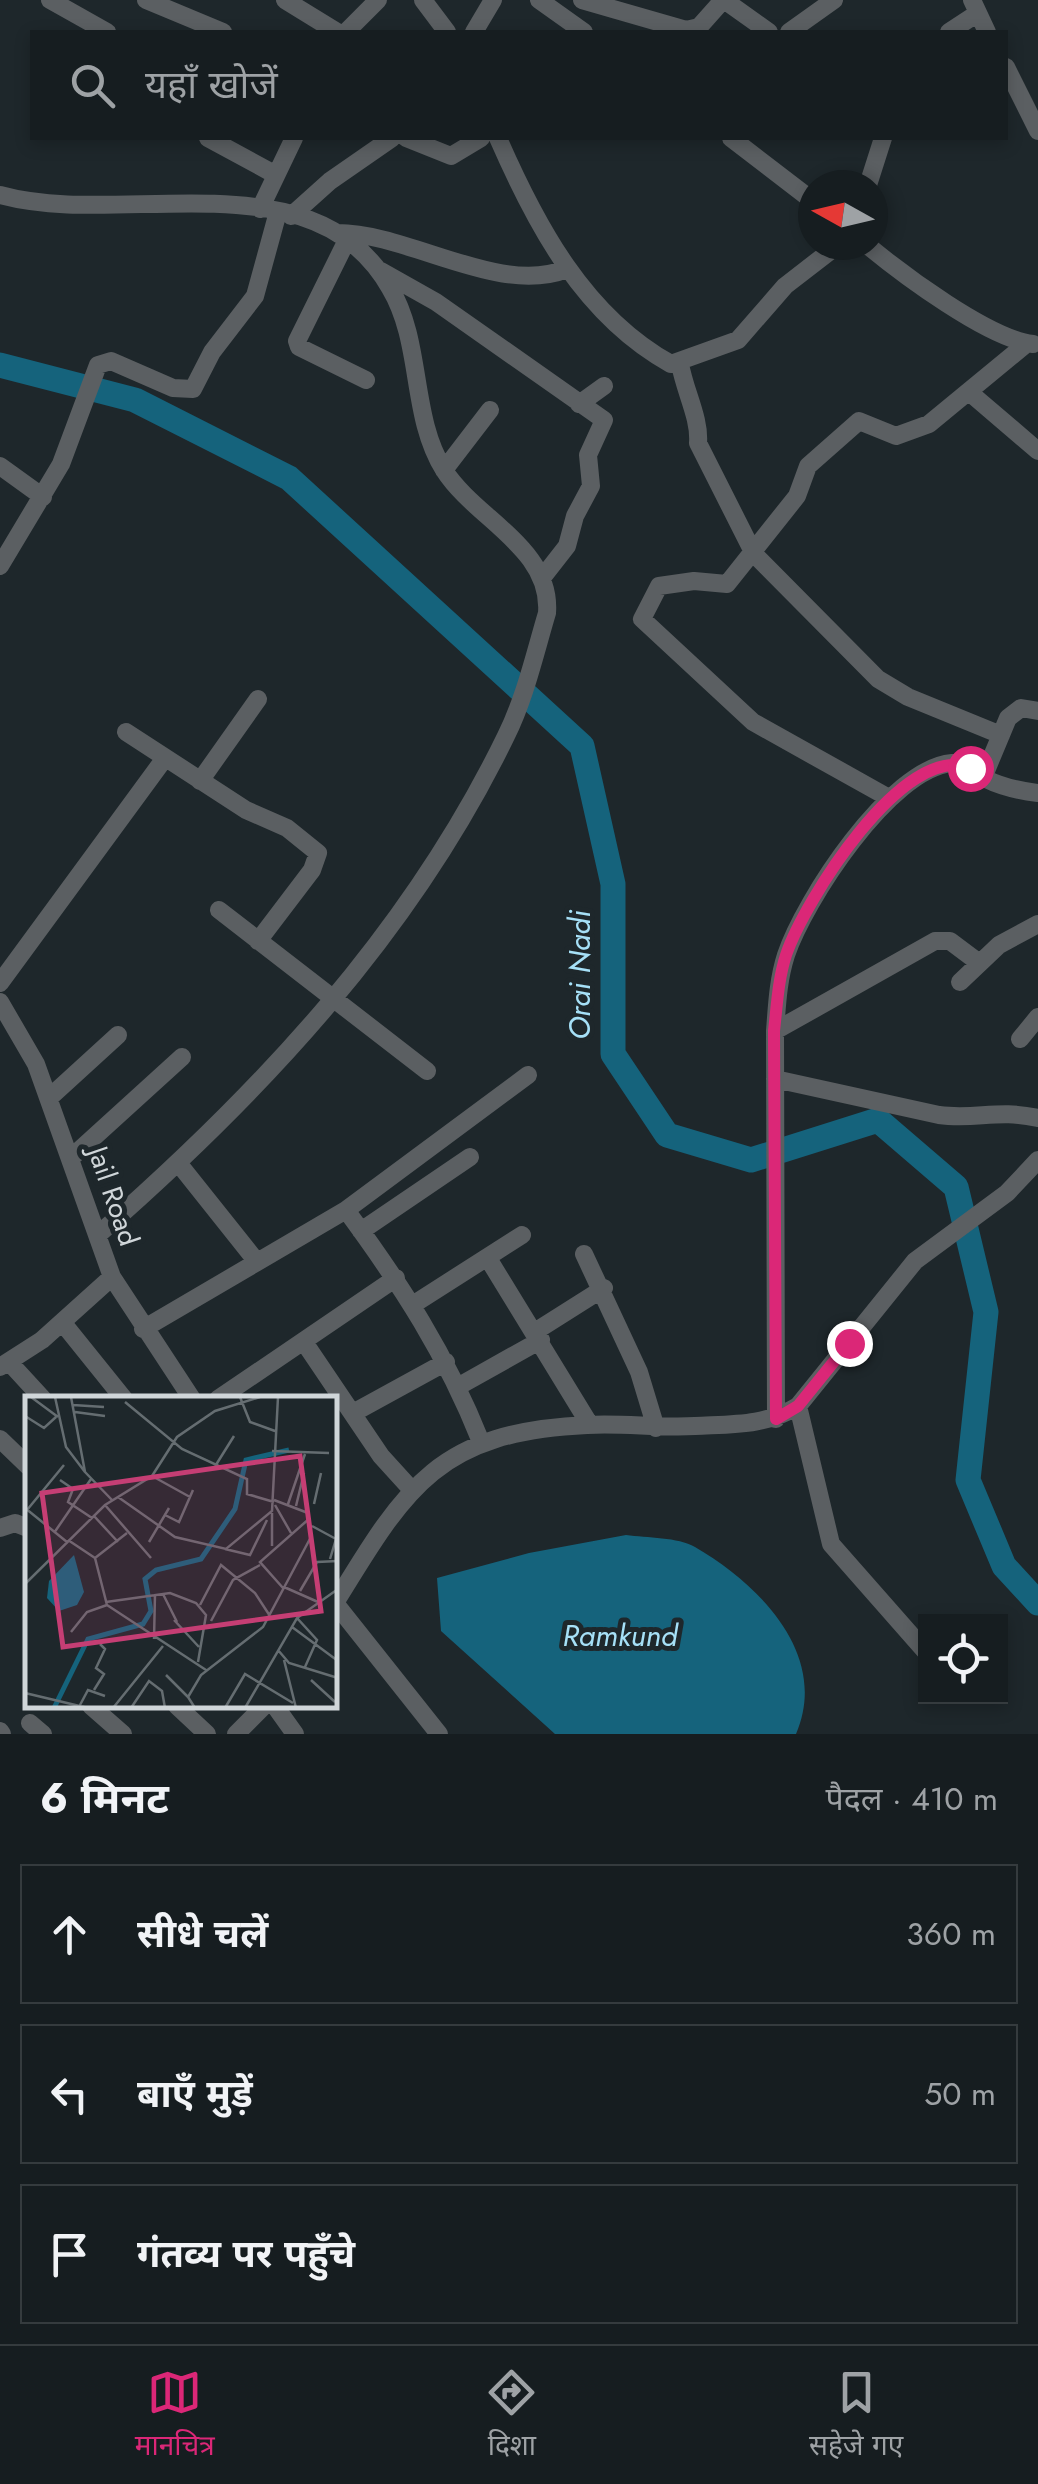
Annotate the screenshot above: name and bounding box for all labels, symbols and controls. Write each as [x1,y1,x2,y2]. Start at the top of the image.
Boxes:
search box [30,30,1008,140]
text: यहाँ खोजें [145,57,278,112]
icon: search [65,58,120,113]
north arrow [798,170,888,260]
route start [948,746,994,792]
water label: Orai Nadi [558,910,601,1040]
street label: Jail Road [76,1137,150,1251]
route end [827,1321,873,1367]
inset map [25,1396,338,1709]
water label: Ramkund [562,1614,679,1657]
map controls [918,1614,1008,1704]
button: locate [918,1614,1008,1704]
text: 6 मिनट [40,1768,169,1829]
text: पैदल · 410 m [826,1776,998,1822]
text: सीधे चलें [137,1906,268,1961]
icon: ahead [42,1907,97,1962]
text: 360 m [906,1911,996,1957]
text: बाएँ मुड़ें [137,2066,253,2121]
icon: left [42,2067,97,2122]
text: 50 m [924,2071,996,2117]
text: गंतव्य पर पहुँचे [137,2226,355,2281]
icon: arrive [42,2227,97,2282]
tab: मानचित्र [135,2365,215,2466]
tab: दिशा [484,2365,539,2466]
tab: सहेजे गए [809,2365,903,2466]

